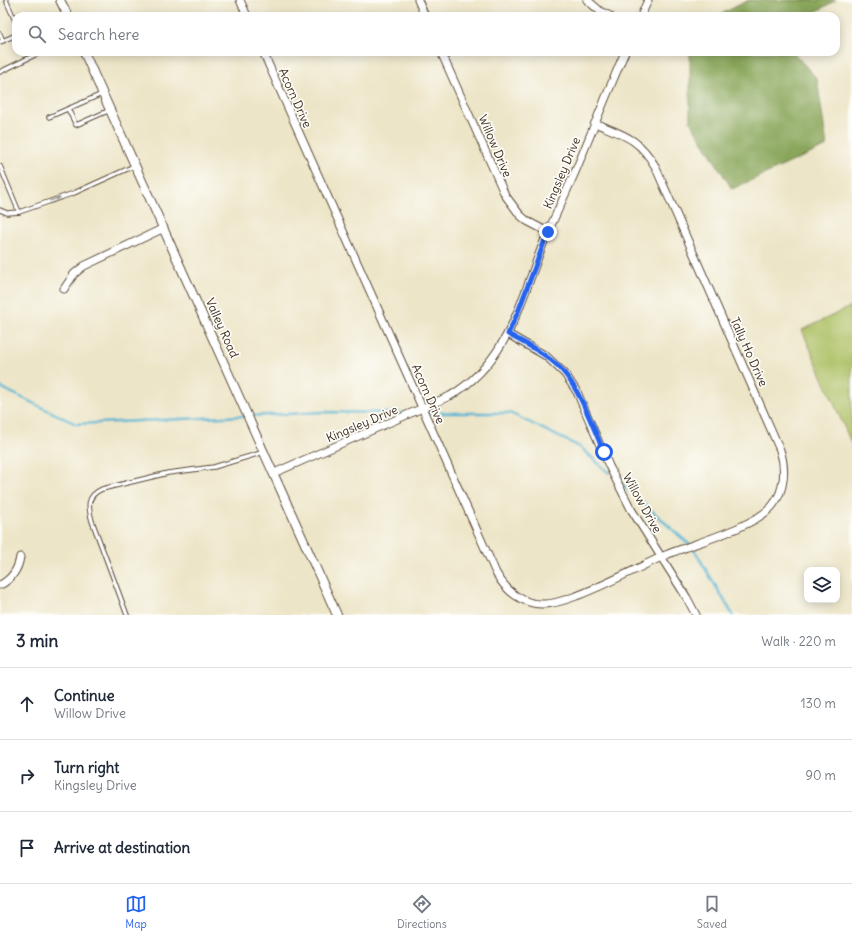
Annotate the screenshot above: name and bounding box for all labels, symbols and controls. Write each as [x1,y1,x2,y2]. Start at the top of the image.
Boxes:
search box [12,12,840,56]
icon: search [26,23,48,45]
text: Search here [58,25,139,44]
street label: Acorn Drive [276,66,315,130]
street label: Willow Drive [476,112,515,179]
street label: Kingsley Drive [540,135,583,211]
one-way arrow [50,196,62,202]
route end [539,223,557,241]
street label: Valley Road [203,296,242,360]
street label: Tally Ho Drive [728,315,771,389]
street label: Acorn Drive [409,362,448,426]
street label: Kingsley Drive [324,402,400,445]
route start [595,443,613,461]
street label: Willow Drive [620,470,665,535]
map controls [804,567,840,603]
button: layers [804,567,840,603]
text: 3 min [16,630,58,652]
text: Walk · 220 m [761,633,836,650]
text: Continue [54,686,115,705]
icon: ahead [16,693,38,715]
text: 130 m [800,695,836,712]
text: Willow Drive [54,705,126,722]
text: Turn right [54,758,119,777]
icon: right [16,765,38,787]
text: 90 m [805,767,836,784]
text: Kingsley Drive [54,777,137,794]
icon: arrive [16,837,38,859]
text: Arrive at destination [54,838,190,857]
tab: Map [125,893,147,931]
tab: Directions [397,893,447,931]
tab: Saved [697,893,727,931]

